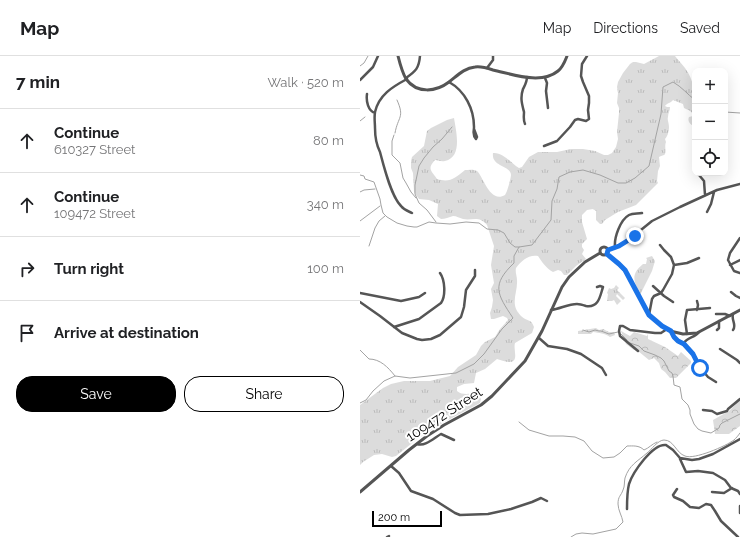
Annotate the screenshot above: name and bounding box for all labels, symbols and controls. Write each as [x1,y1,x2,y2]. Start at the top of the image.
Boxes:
text: Map [20,17,59,39]
text: Map [543,20,571,36]
text: Directions [593,20,658,36]
text: Saved [680,20,720,36]
map controls [692,68,728,176]
button: + [692,68,728,104]
text: 7 min [16,72,60,92]
text: Walk · 520 m [267,75,344,90]
button: − [692,104,728,140]
text: Continue [54,124,119,142]
icon: ahead [16,130,38,152]
text: 80 m [313,133,344,148]
button: locate [692,140,728,176]
text: 610327 Street [54,142,135,157]
text: Continue [54,188,119,206]
icon: ahead [16,194,38,216]
text: 340 m [307,197,344,212]
text: 109472 Street [54,206,135,221]
route end [626,227,644,245]
icon: right [16,258,38,280]
text: Turn right [54,260,124,278]
text: 100 m [307,261,344,276]
icon: arrive [16,322,38,344]
text: Arrive at destination [54,324,199,342]
route start [691,359,709,377]
button: Save [16,376,176,412]
button: Share [184,376,344,412]
street label: 109472 Street [403,383,485,445]
scale bar [372,509,442,528]
text: 200 m [378,511,410,524]

